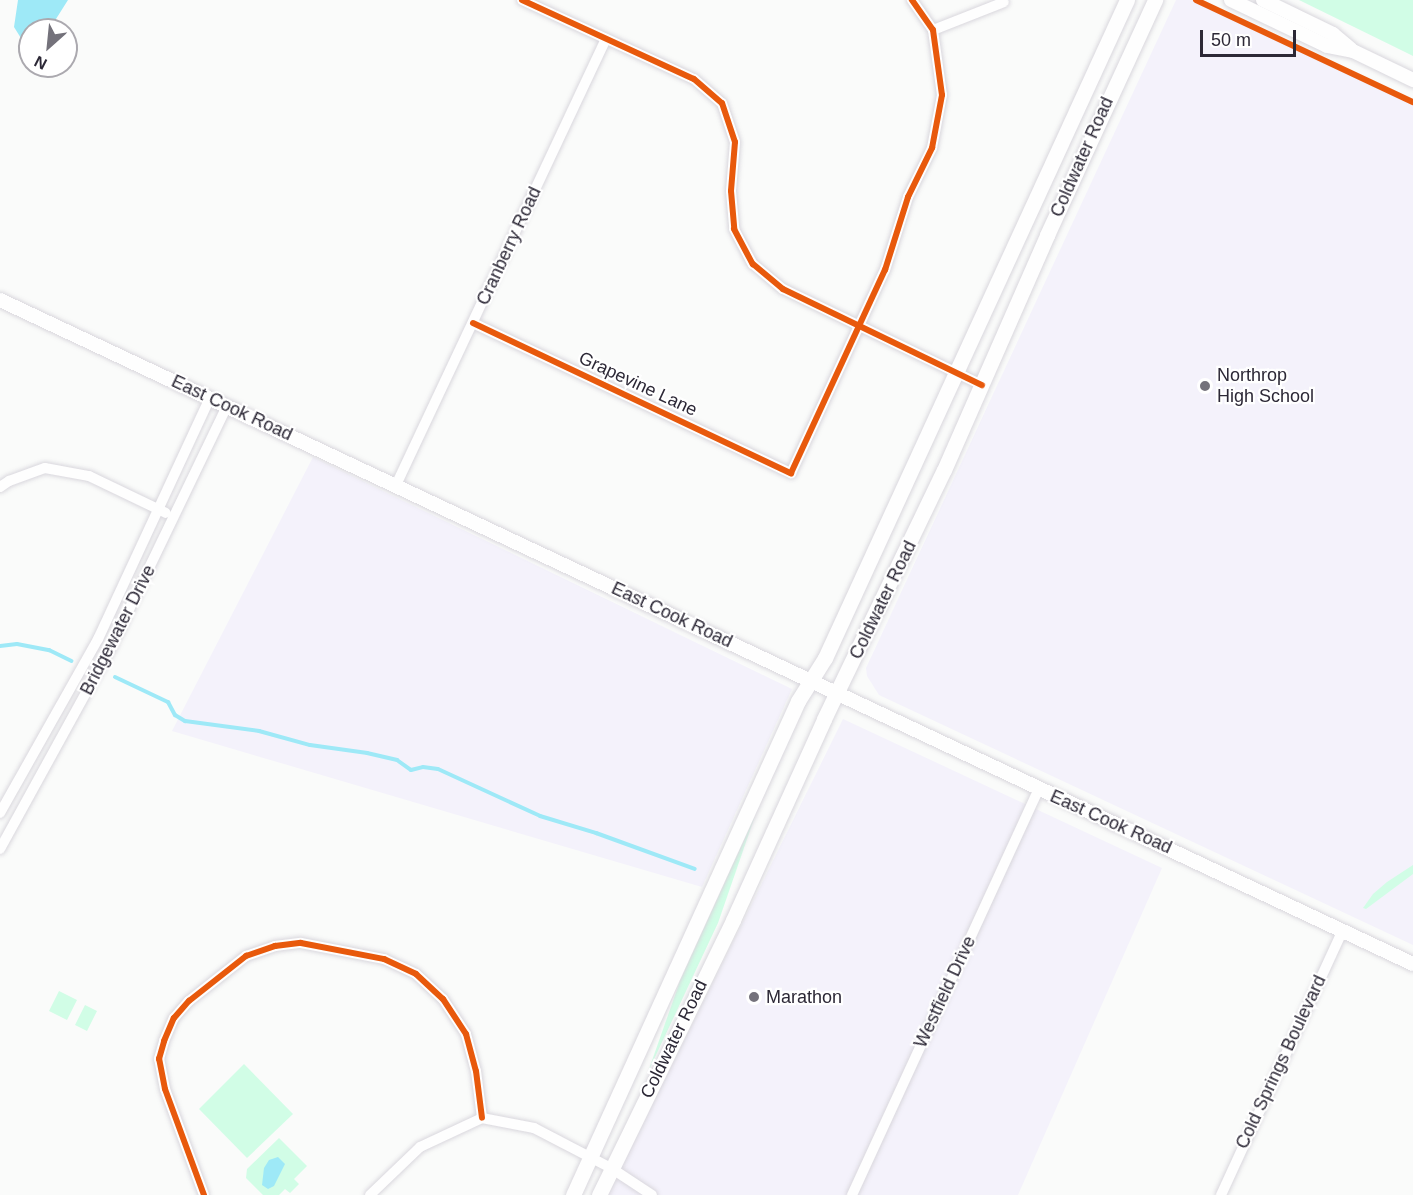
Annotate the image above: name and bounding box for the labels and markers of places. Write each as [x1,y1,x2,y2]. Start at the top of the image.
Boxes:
place label: Northrop High School [1217,365,1314,407]
marker: Northrop High School [1198,379,1212,393]
place label: Marathon [766,986,842,1008]
marker: Marathon [747,990,761,1004]

